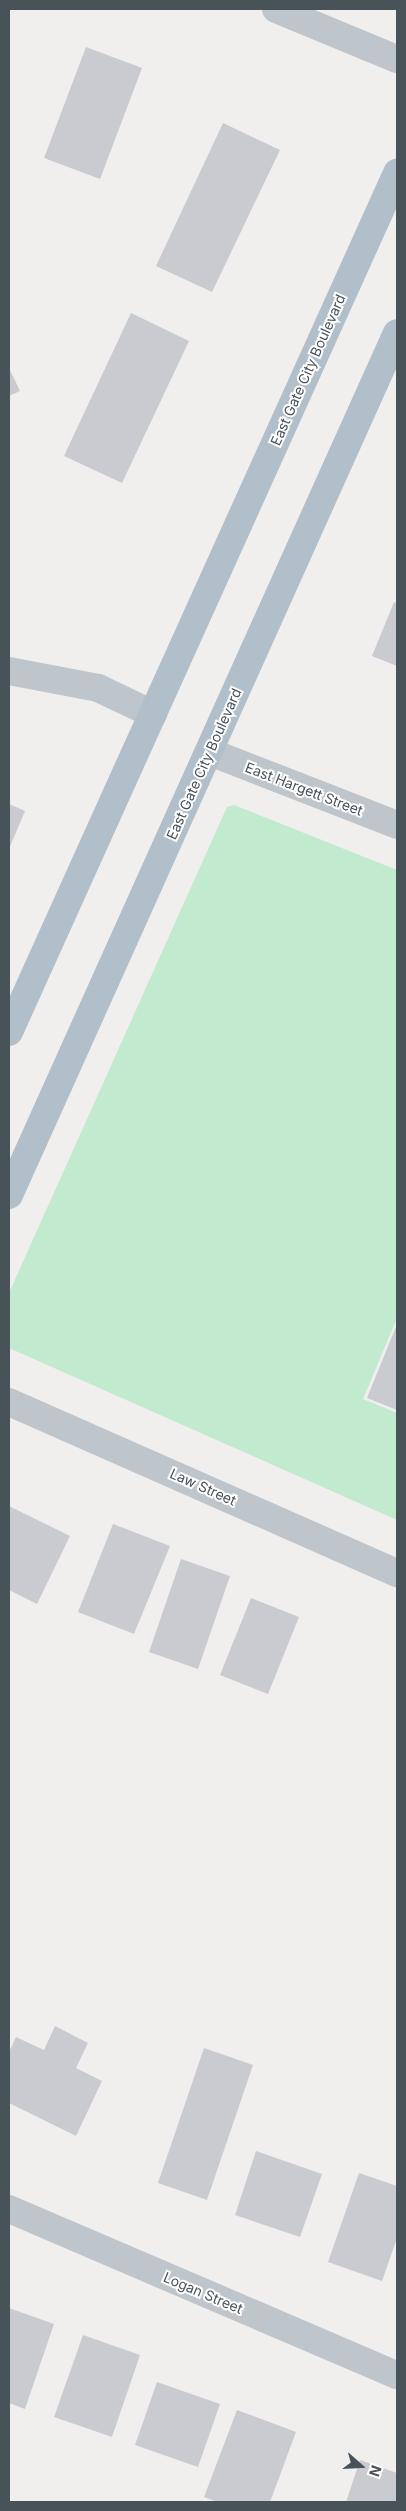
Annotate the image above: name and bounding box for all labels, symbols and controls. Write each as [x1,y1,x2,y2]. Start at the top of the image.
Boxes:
street label: East Gate City Boulevard [267,292,349,448]
street label: East Gate City Boulevard [163,686,245,842]
street label: East Hargett Street [243,759,365,819]
street label: Law Street [167,1465,239,1509]
street label: Logan Street [161,2269,245,2317]
north arrow [336,2441,386,2491]
text: N [366,2463,385,2479]

